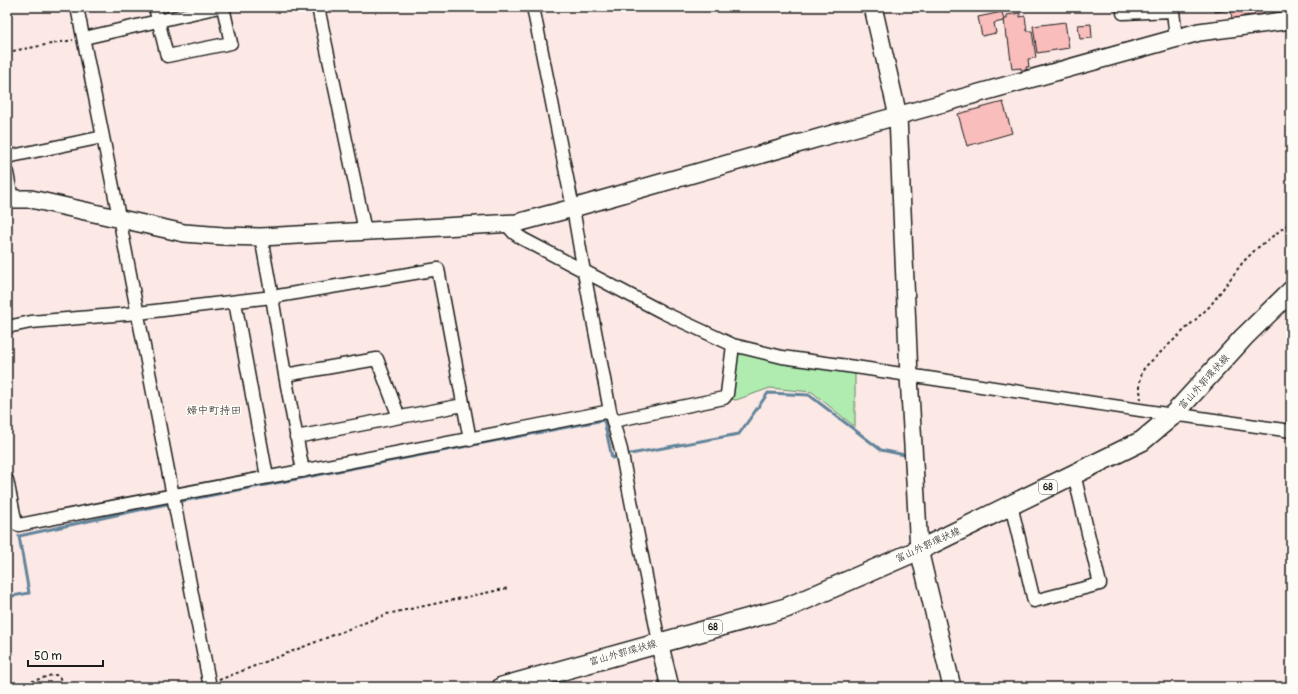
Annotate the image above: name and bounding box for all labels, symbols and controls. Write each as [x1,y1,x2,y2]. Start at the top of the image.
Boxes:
street label: 富山外郭環状線 [1176,352,1232,412]
district label: 婦中町持田 [187,404,242,417]
road number: 68 [1039,480,1057,494]
street label: 富山外郭環状線 [894,525,962,565]
road number: 68 [704,620,722,634]
street label: 富山外郭環状線 [588,638,658,668]
scale bar [28,642,103,668]
text: 50 m [34,649,62,664]

